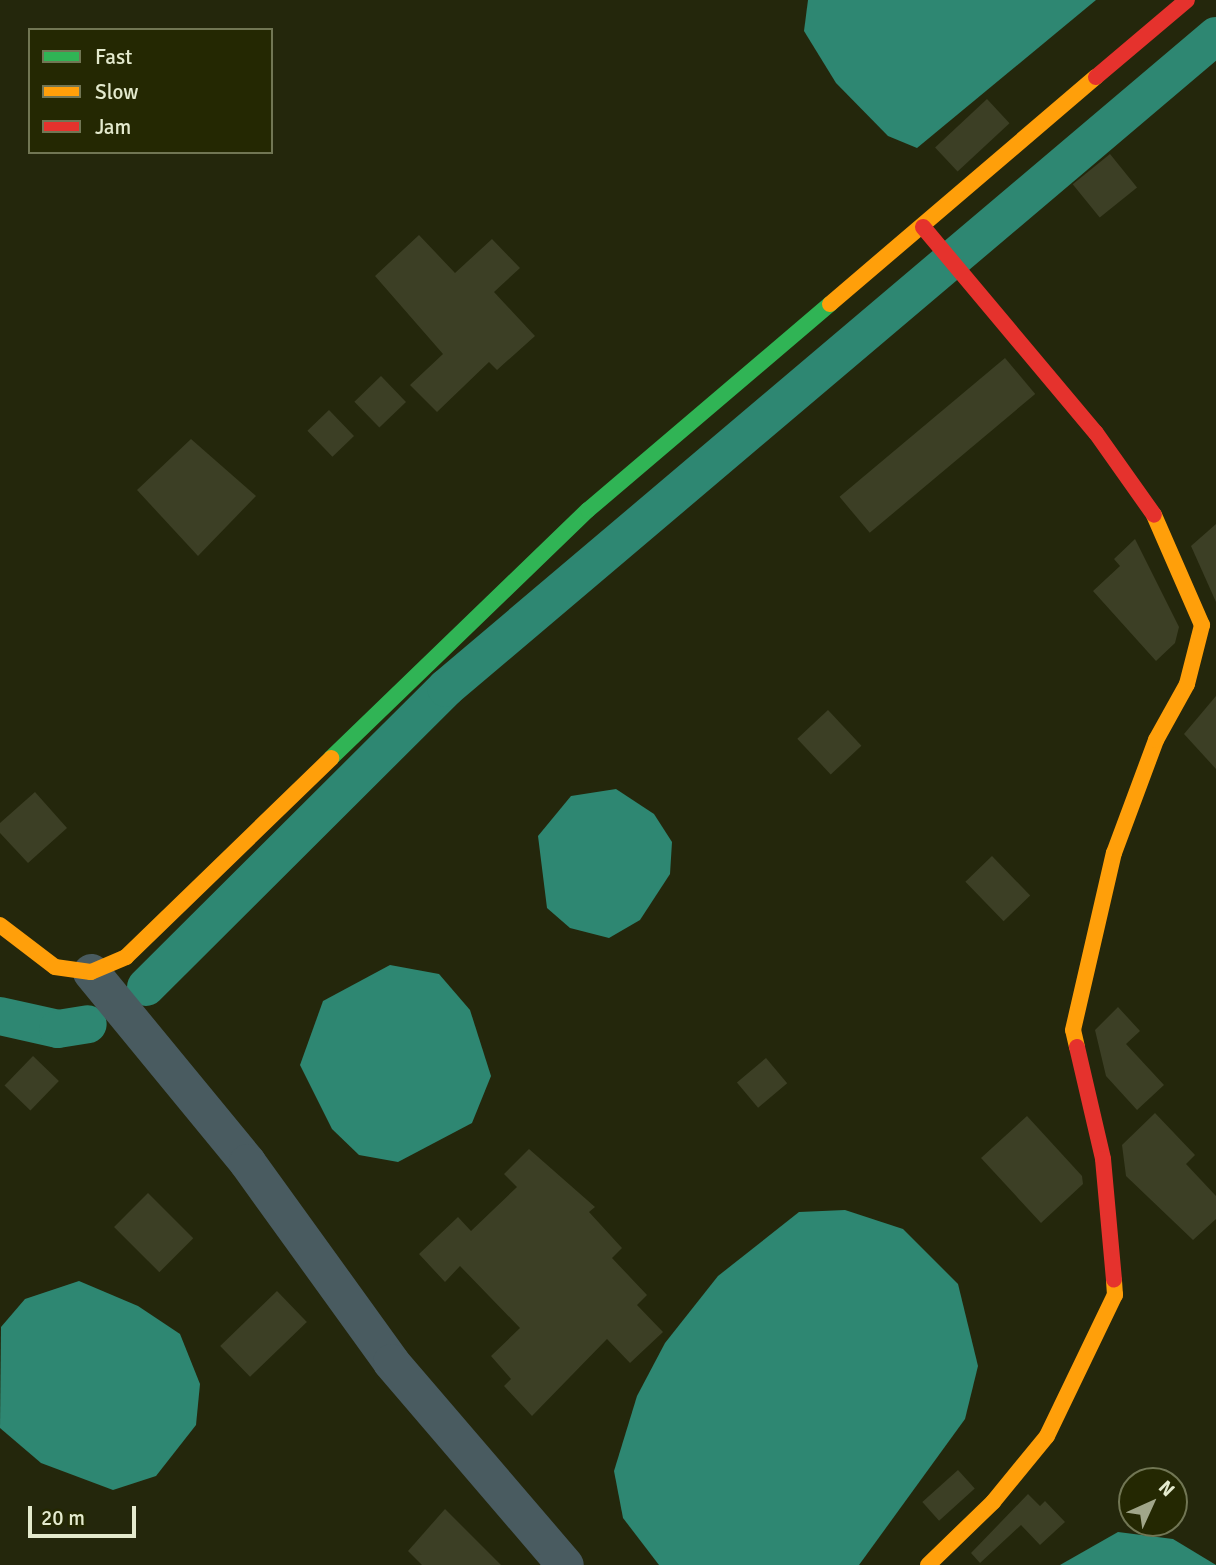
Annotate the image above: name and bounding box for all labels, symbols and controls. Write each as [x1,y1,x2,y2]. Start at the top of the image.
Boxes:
legend [28,28,273,154]
text: Fast [95,44,132,70]
text: Slow [95,79,139,105]
text: Jam [95,114,131,140]
north arrow [1118,1467,1188,1537]
text: N [1153,1475,1180,1502]
scale bar [32,1492,140,1536]
text: 20 m [41,1505,85,1531]

